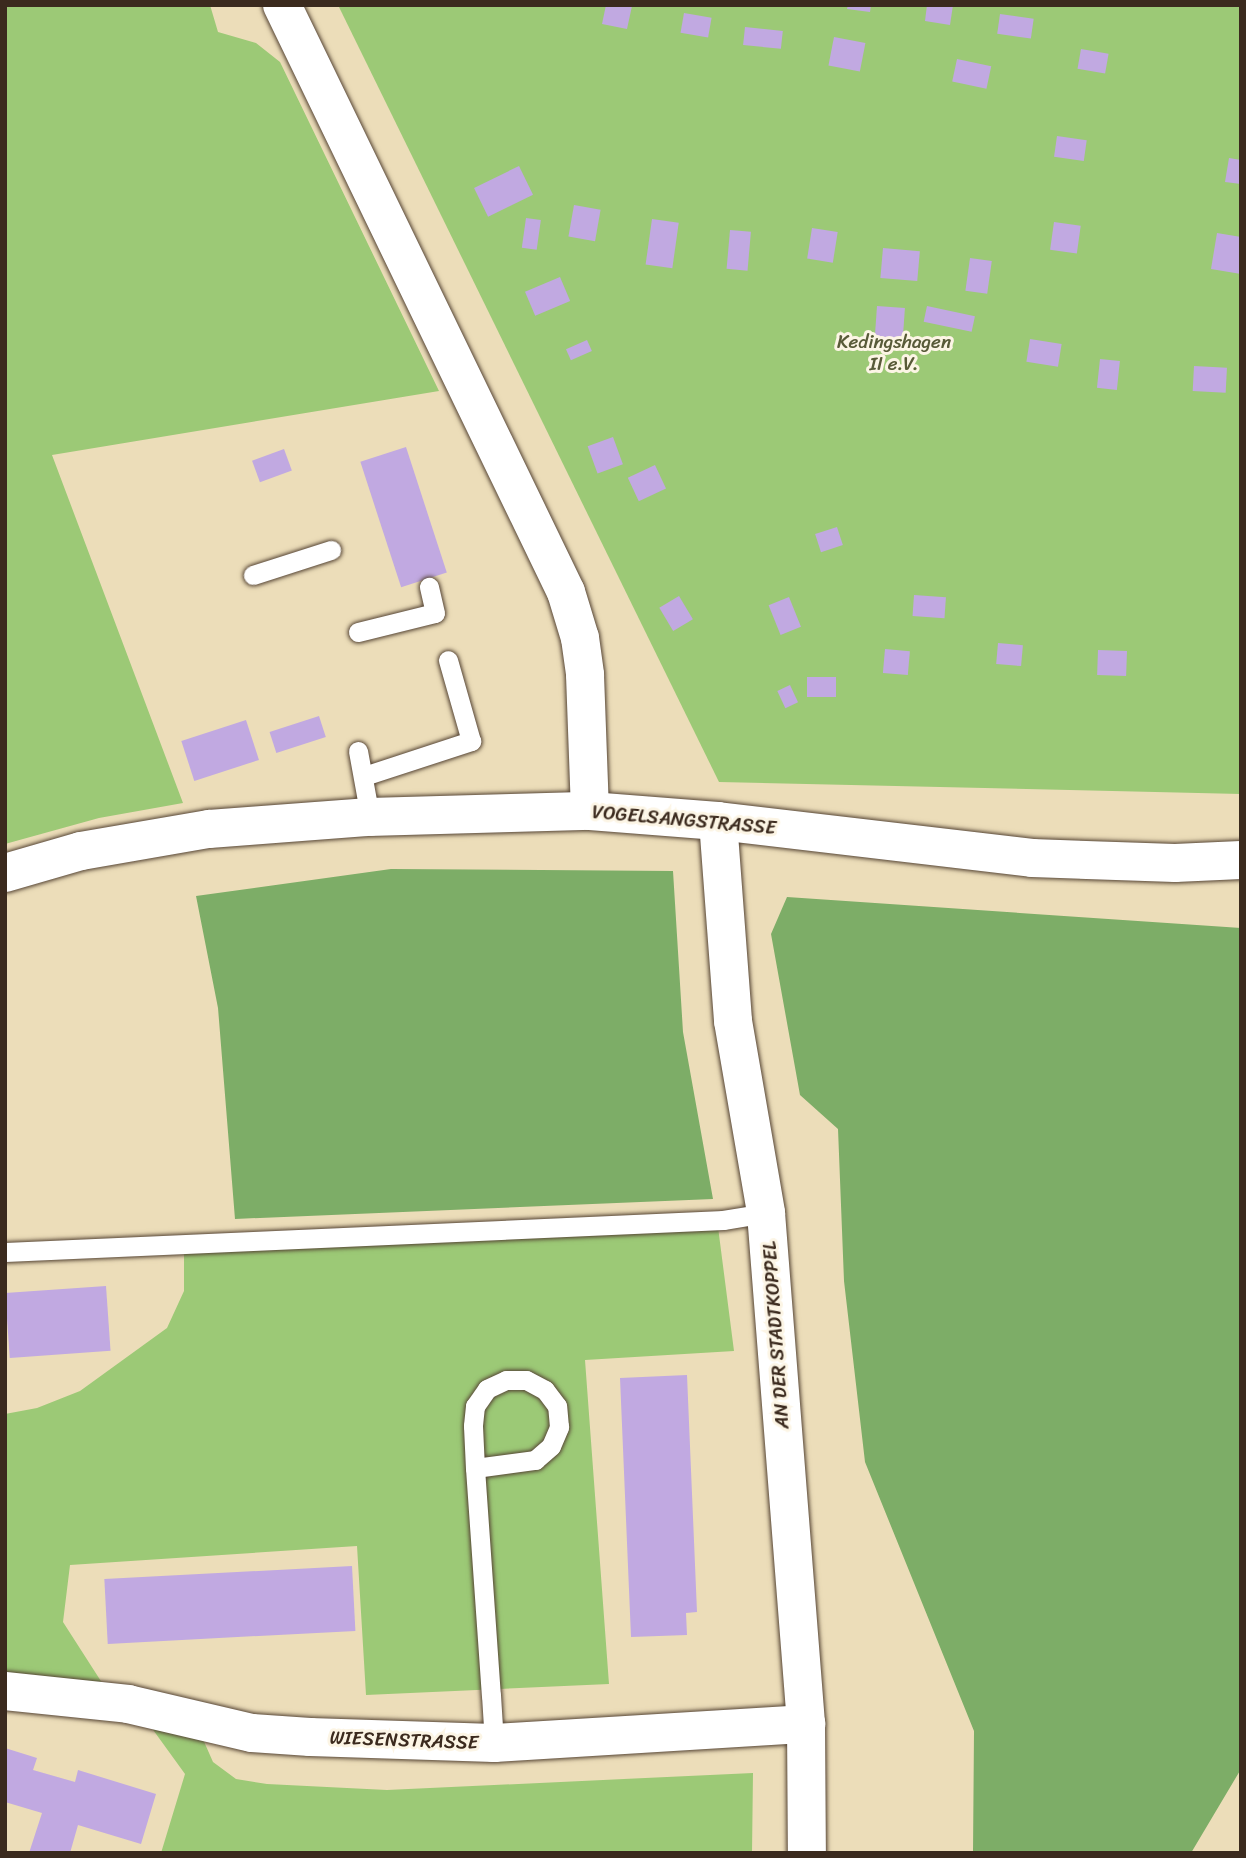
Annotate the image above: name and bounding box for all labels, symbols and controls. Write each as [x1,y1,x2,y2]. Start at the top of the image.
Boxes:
park label: Kedingshagen II e.V. [837,331,951,375]
street label: VOGELSANGSTRASSE [591,801,777,839]
street label: AN DER STADTKOPPEL [758,1240,794,1430]
street label: WIESENSTRASSE [329,1726,479,1754]

